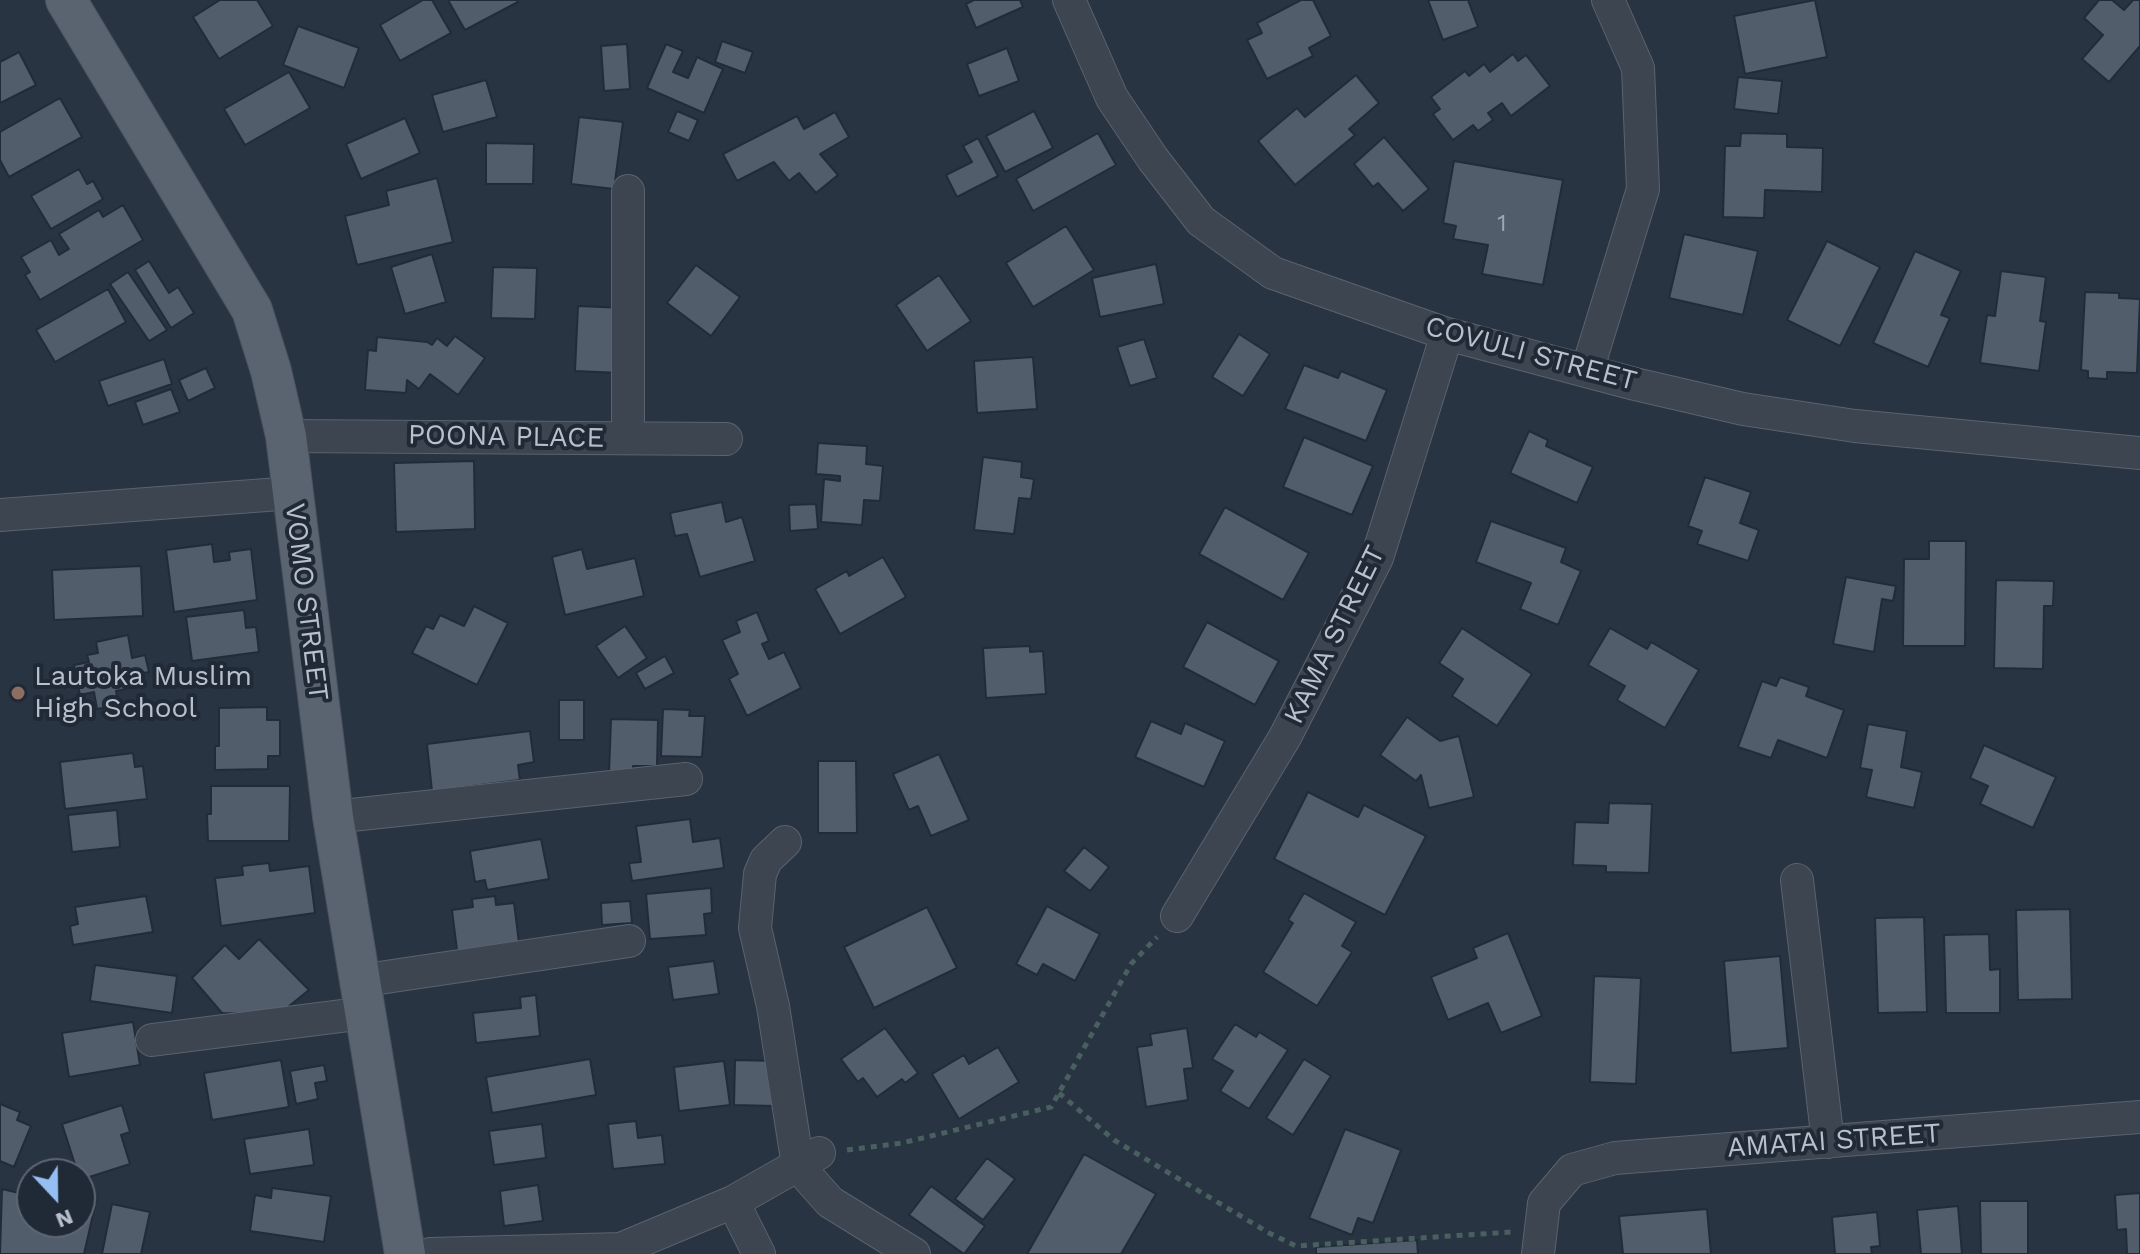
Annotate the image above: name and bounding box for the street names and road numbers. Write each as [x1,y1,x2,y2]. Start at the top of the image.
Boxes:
street label: COVULI STREET [1422,310,1640,398]
street label: POONA PLACE [408,418,604,456]
street label: VOMO STREET [277,502,335,702]
street label: KAMA STREET [1277,540,1393,730]
street label: AMATAI STREET [1726,1117,1942,1165]

